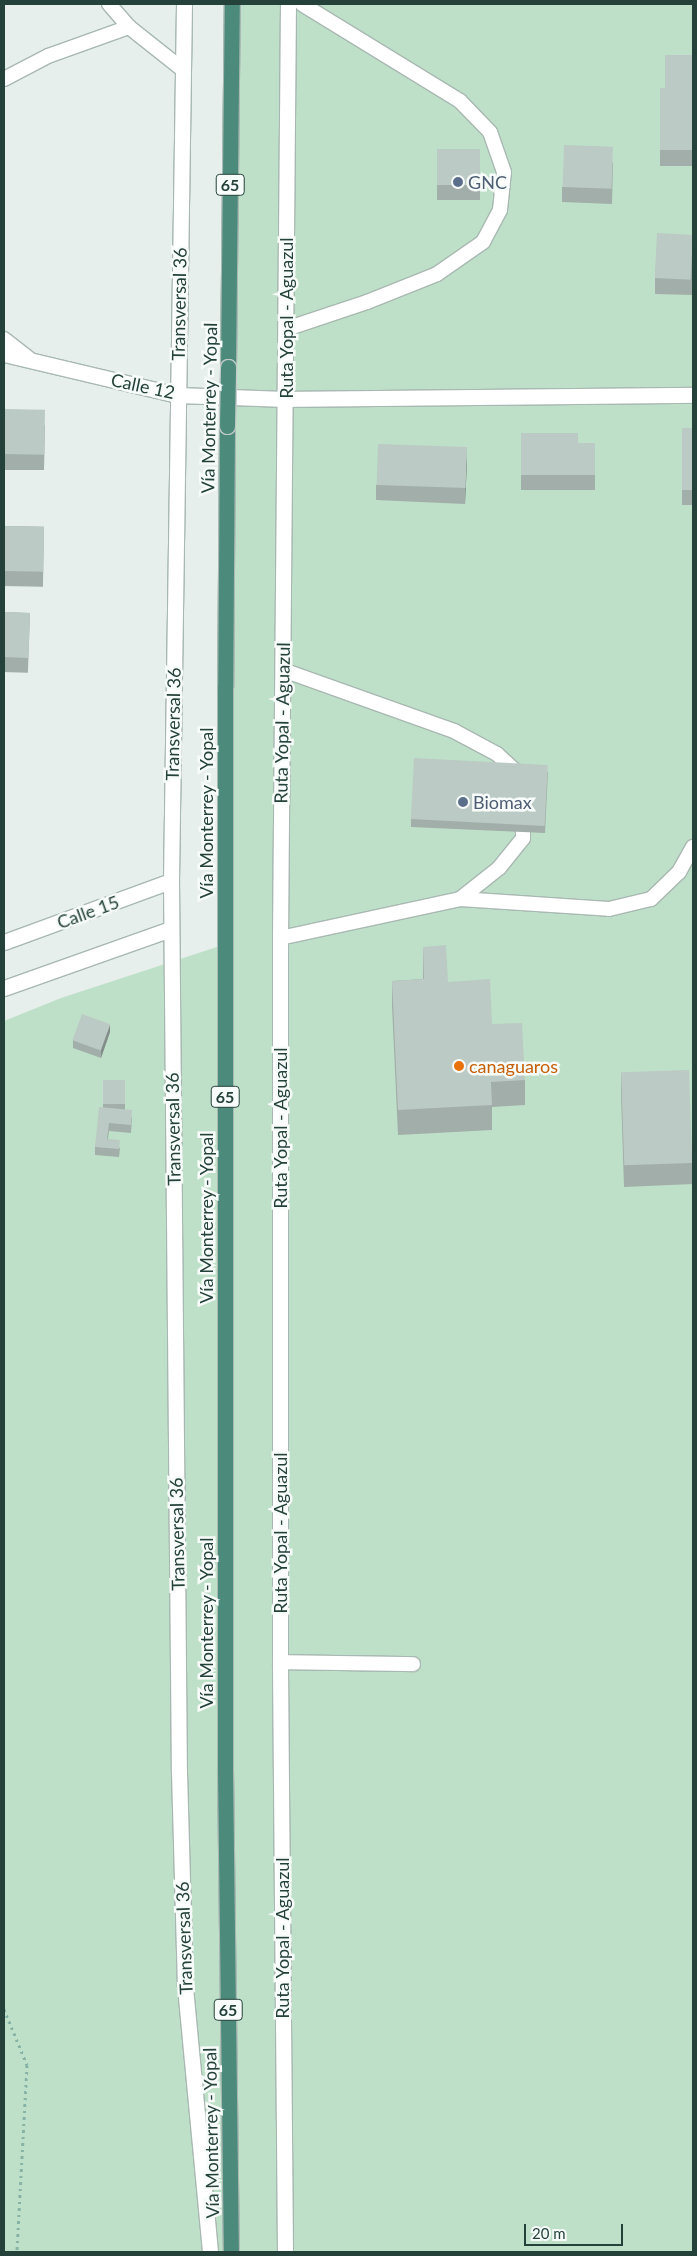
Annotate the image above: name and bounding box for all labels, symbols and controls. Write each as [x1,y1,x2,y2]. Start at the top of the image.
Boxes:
place label: GNC [468,171,507,193]
road number: 65 [215,172,245,198]
marker: GNC [452,176,464,188]
street label: Ruta Yopal - Aguazul [275,237,297,399]
street label: Transversal 36 [167,247,191,361]
street label: Vía Monterrey - Yopal [197,322,221,494]
street label: Calle 12 [109,369,177,403]
street label: Ruta Yopal - Aguazul [270,642,294,804]
street label: Transversal 36 [161,667,185,781]
street label: Vía Monterrey - Yopal [195,727,217,899]
place label: Biomax [473,791,532,813]
marker: Biomax [457,796,469,808]
street label: Calle 15 [54,891,122,933]
street label: Ruta Yopal - Aguazul [269,1047,291,1209]
place label: canaguaros [469,1055,558,1077]
marker: canaguaros [453,1060,465,1072]
street label: Transversal 36 [161,1072,185,1186]
road number: 65 [210,1084,240,1110]
street label: Vía Monterrey - Yopal [195,1132,217,1304]
street label: Ruta Yopal - Aguazul [269,1452,291,1614]
street label: Transversal 36 [165,1477,189,1591]
street label: Vía Monterrey - Yopal [195,1537,217,1709]
street label: Ruta Yopal - Aguazul [271,1857,293,2019]
street label: Transversal 36 [171,1881,197,1995]
road number: 65 [213,1996,243,2024]
street label: Vía Monterrey - Yopal [199,2047,223,2219]
scale bar [527,2214,626,2246]
text: 20 m [532,2224,566,2242]

